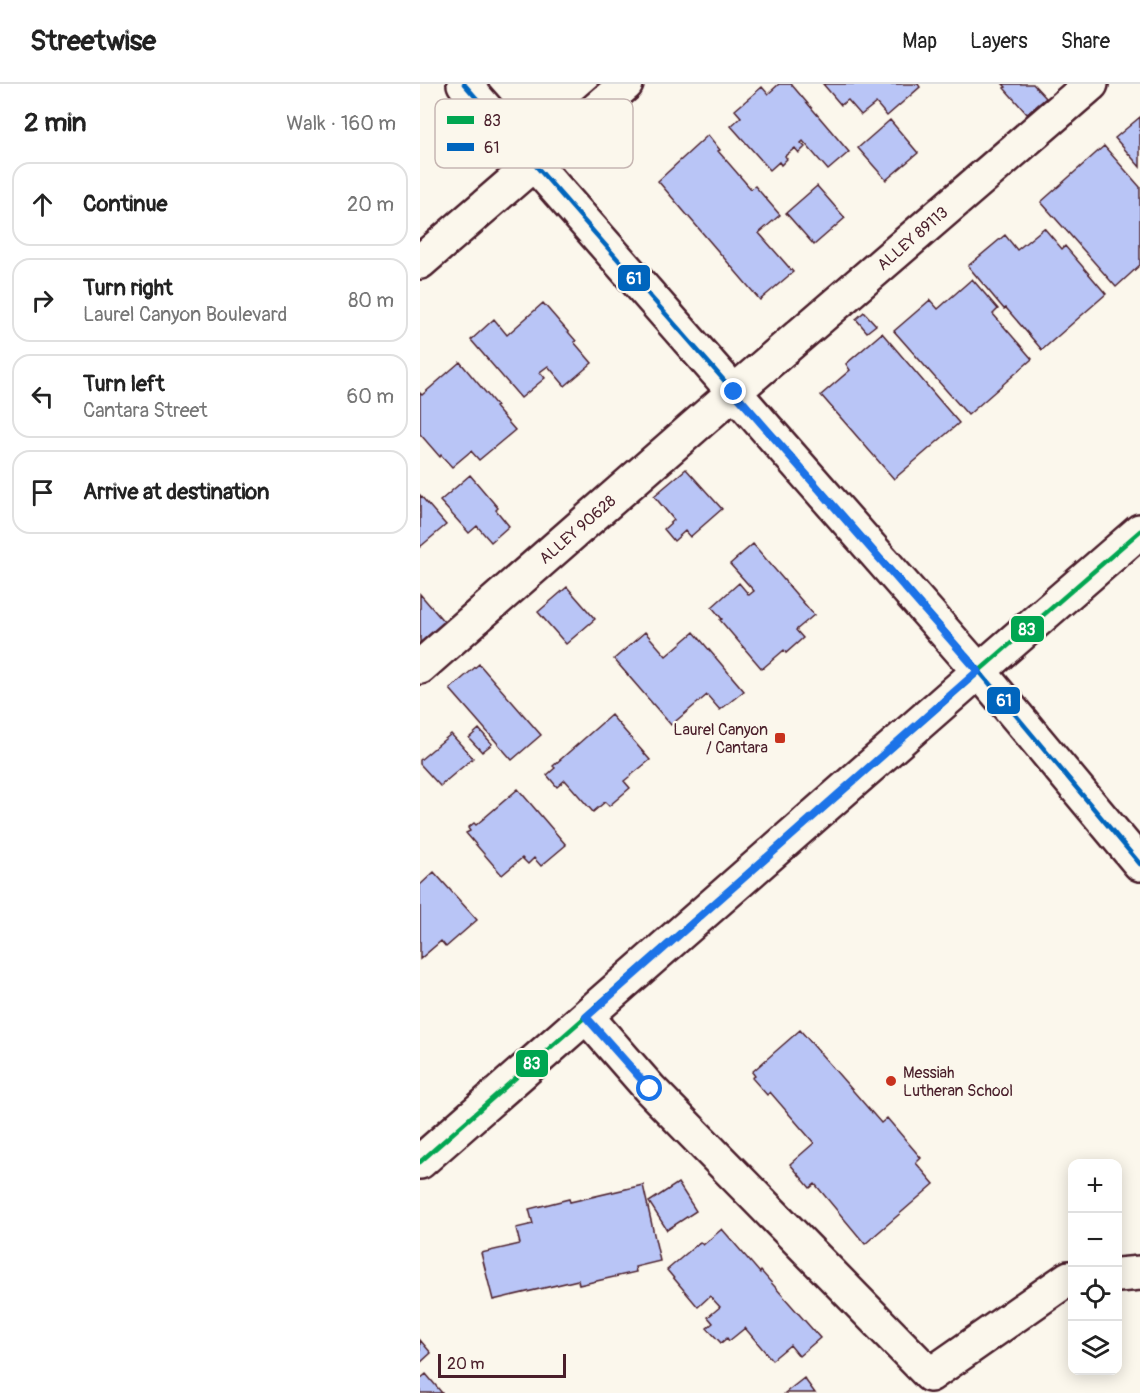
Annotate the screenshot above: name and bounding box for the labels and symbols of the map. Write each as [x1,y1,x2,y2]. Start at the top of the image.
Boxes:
legend [435,99,633,168]
text: 83 [484,111,501,131]
text: 61 [484,138,500,158]
street label: ALLEY 89113 [873,203,952,275]
line badge: 61 [617,264,651,292]
text: 61 [626,269,642,289]
route end [720,378,746,404]
street label: ALLEY 90628 [535,491,620,568]
line badge: 83 [1010,615,1045,643]
text: 83 [1019,620,1036,640]
line badge: 61 [986,686,1021,715]
text: 61 [996,691,1012,711]
place label: Laurel Canyon / Cantara [673,720,768,758]
marker: Laurel Canyon / Cantara [773,731,787,745]
line badge: 83 [515,1049,549,1078]
text: 83 [524,1054,541,1074]
place label: Messiah Lutheran School [903,1063,1013,1101]
marker: Messiah Lutheran School [884,1074,898,1088]
route start [636,1075,662,1101]
scale bar [438,1351,566,1378]

